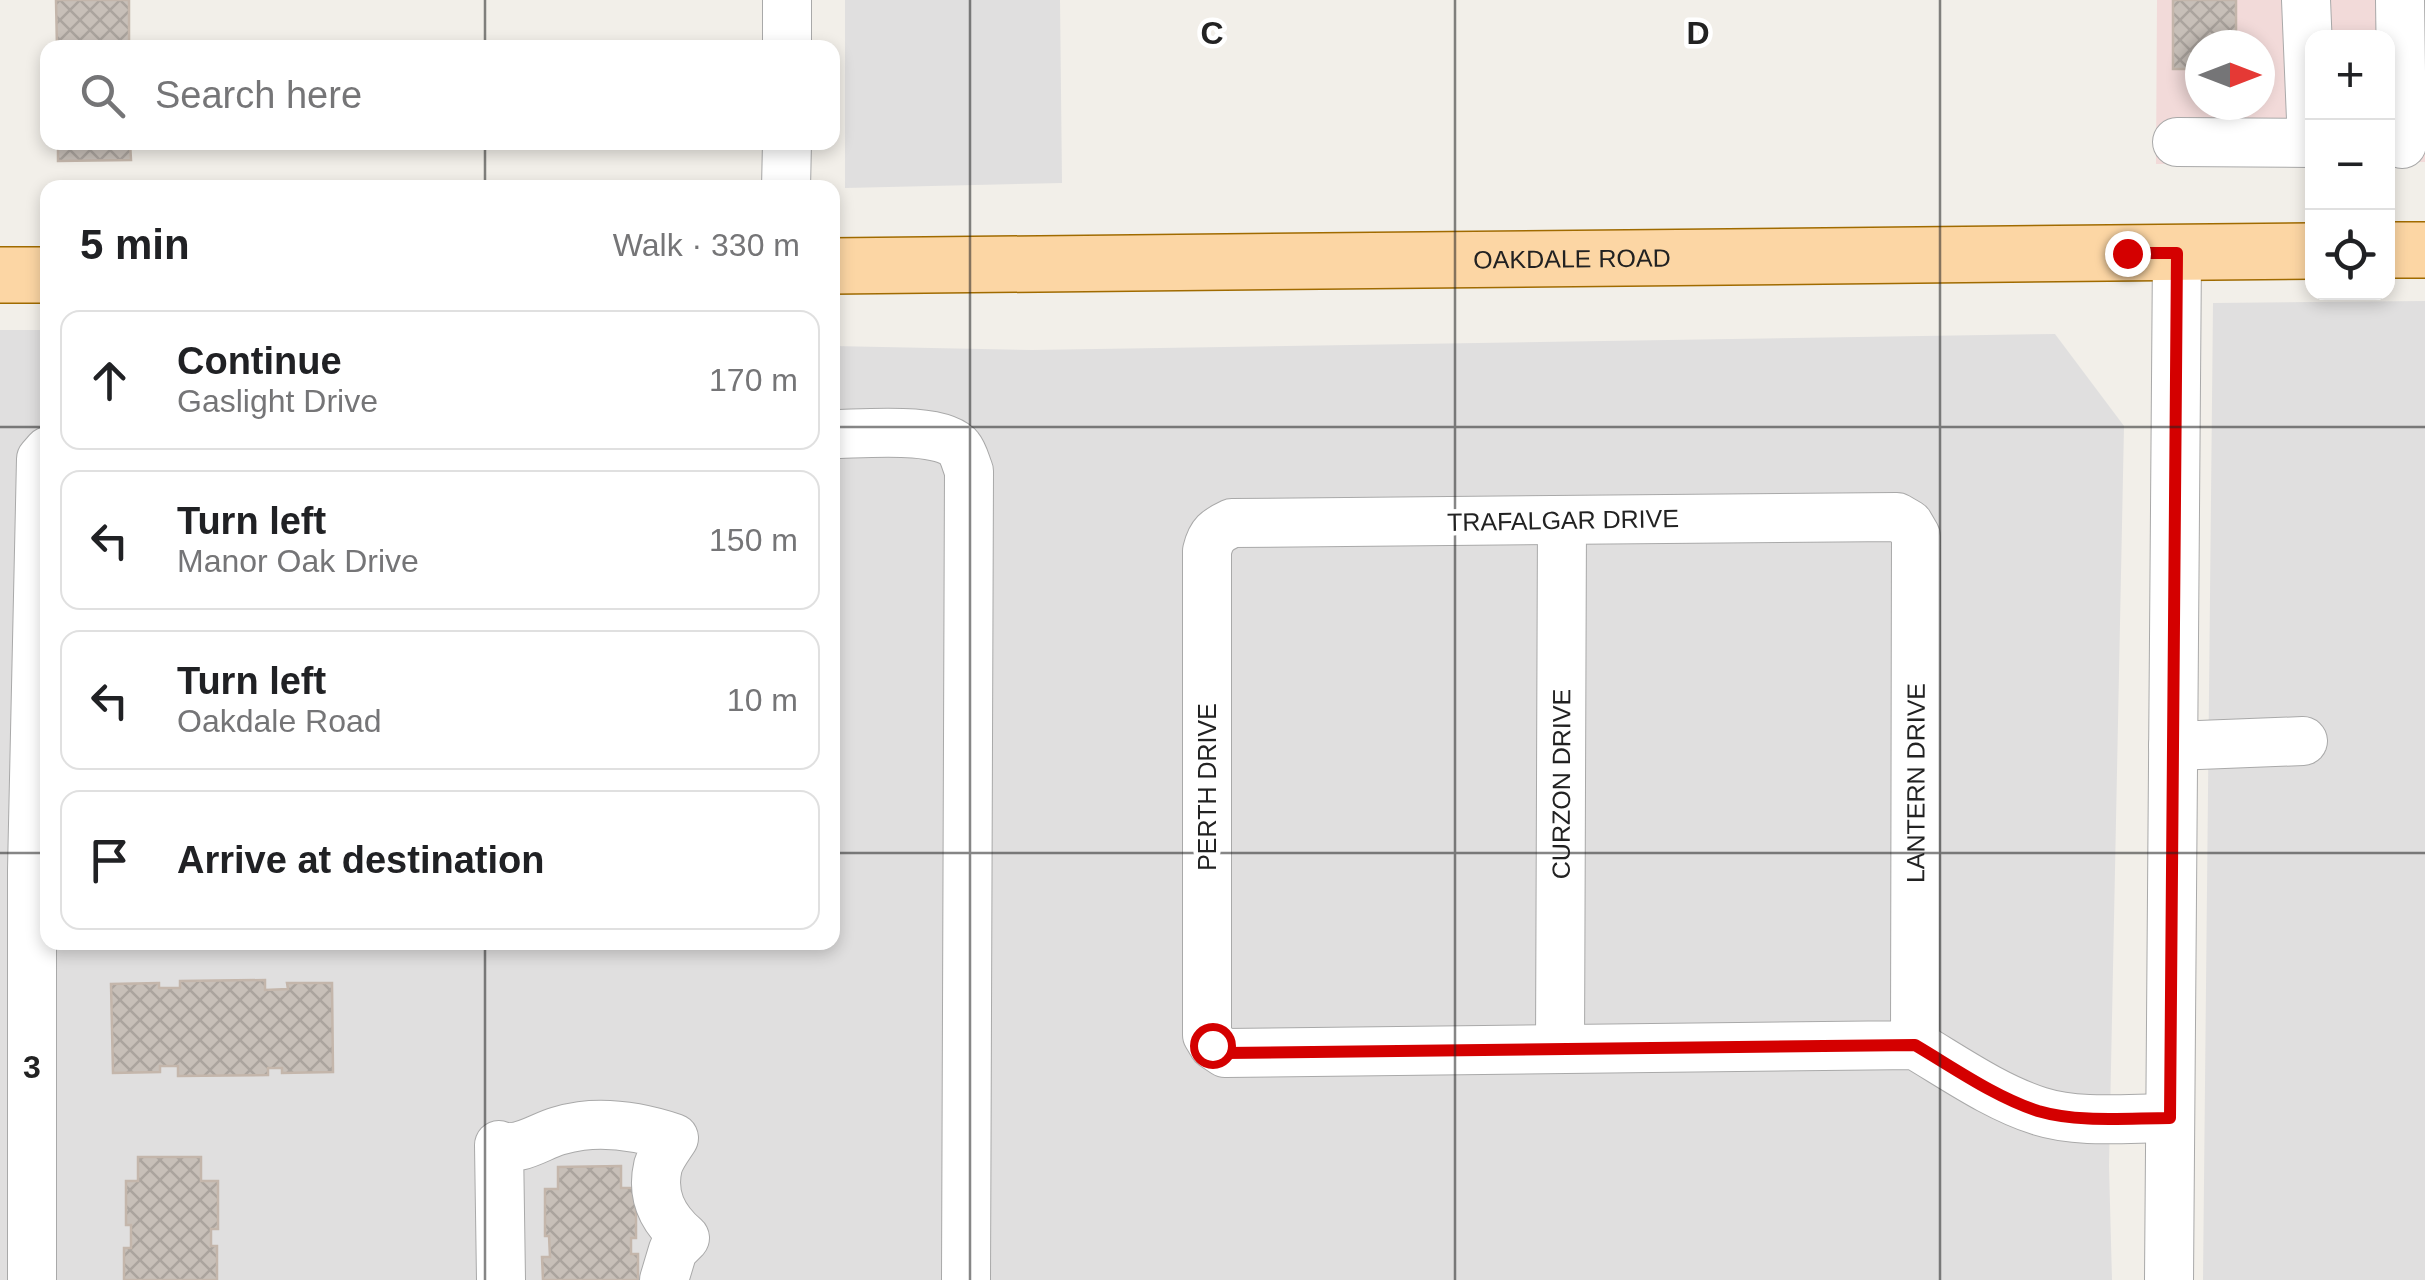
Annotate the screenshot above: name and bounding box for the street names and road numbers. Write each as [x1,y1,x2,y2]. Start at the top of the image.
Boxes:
street label: OAKDALE ROAD [1473,244,1671,273]
street label: TRAFALGAR DRIVE [1447,504,1679,536]
street label: LANTERN DRIVE [1901,683,1930,883]
street label: CURZON DRIVE [1547,689,1575,879]
street label: PERTH DRIVE [1193,703,1221,871]

